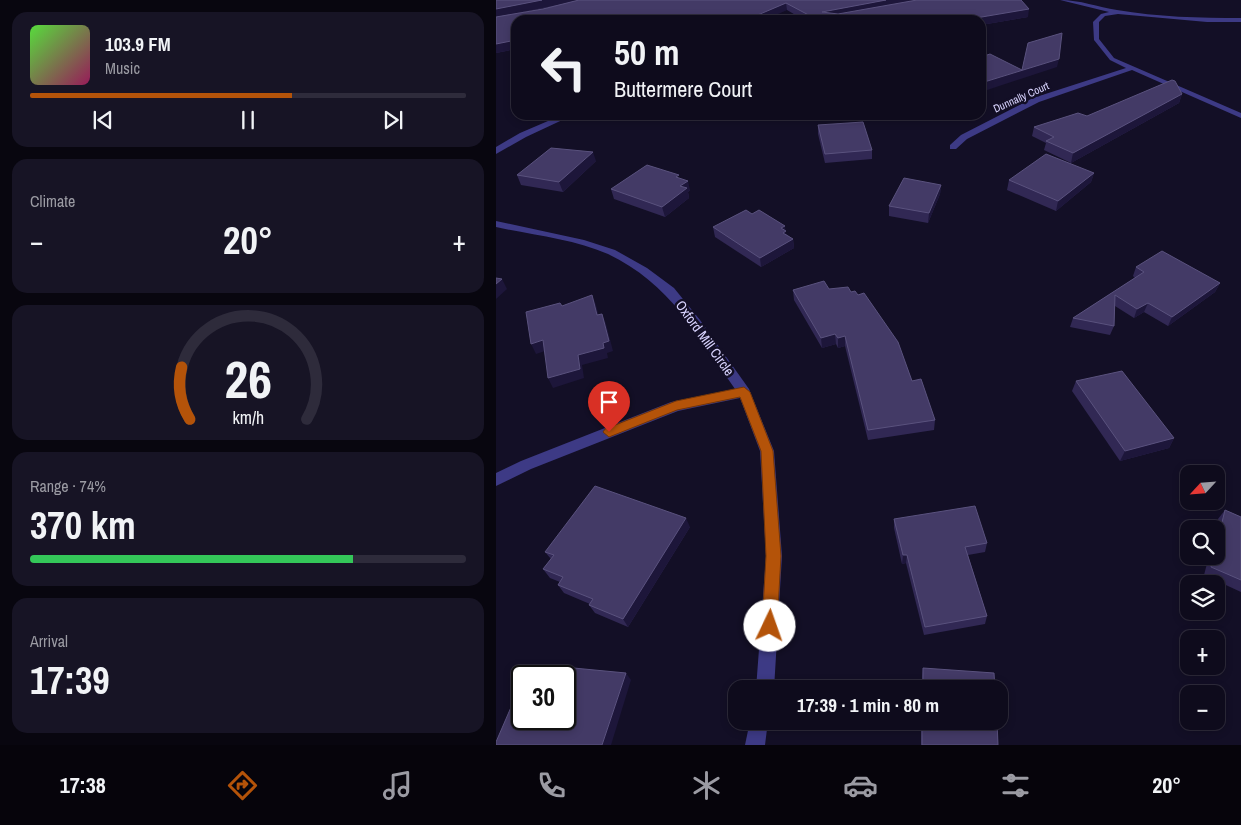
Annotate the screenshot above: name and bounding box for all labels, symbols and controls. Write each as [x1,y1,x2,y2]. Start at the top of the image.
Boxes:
text: 50 m [614,29,679,76]
text: 103.9 FM [105,31,171,57]
icon: left [531,35,596,100]
text: Music [105,57,140,79]
text: Buttermere Court [614,74,752,104]
street label: Dunnally Court [991,78,1052,116]
icon: previous [89,106,117,134]
icon: pause [234,106,262,134]
icon: next [379,106,407,134]
text: Climate [30,190,75,212]
text: 20° [223,215,273,266]
text: − [30,222,43,260]
text: + [453,222,466,260]
street label: Oxford Mill Circle [672,297,738,379]
text: 26 [224,344,272,414]
pin [588,381,630,432]
icon: arrive [595,388,623,416]
text: km/h [232,406,264,430]
north arrow [1180,465,1225,510]
map controls [1180,465,1225,730]
text: Range · 74% [30,475,106,497]
text: 370 km [30,500,136,551]
button: search [1180,520,1225,565]
button: layers [1180,575,1225,620]
position arrow [743,599,795,651]
text: Arrival [30,630,68,652]
button: + [1180,630,1225,675]
text: 17:39 [30,655,110,706]
speed limit sign: 30 [511,665,576,730]
button: − [1180,685,1225,730]
text: 17:39 · 1 min · 80 m [797,692,939,718]
icon: directions [225,768,260,803]
icon: music [380,768,415,803]
icon: phone [534,768,569,803]
icon: climate [689,768,724,803]
icon: car [843,768,878,803]
icon: filters [998,768,1033,803]
text: 17:38 [60,770,106,800]
text: 20° [1152,770,1181,800]

